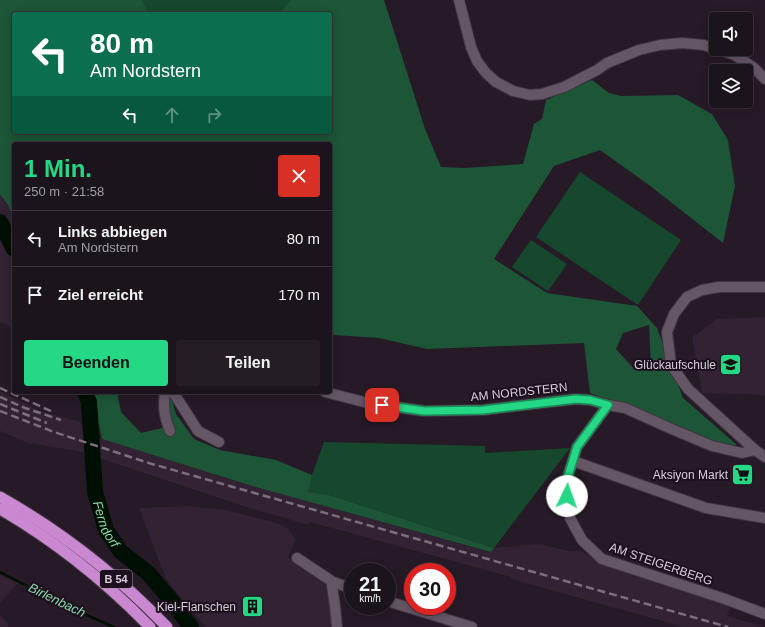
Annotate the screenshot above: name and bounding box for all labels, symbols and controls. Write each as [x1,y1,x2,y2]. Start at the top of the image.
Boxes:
map controls [709,12,753,108]
button: sound [709,12,753,56]
icon: left [24,28,76,80]
text: 80 m [90,28,154,59]
text: Am Nordstern [90,61,201,81]
button: layers [709,64,753,108]
icon: left [119,104,141,126]
icon: ahead [161,104,183,126]
icon: right [203,104,225,126]
text: 1 Min. [24,155,92,182]
button: close [278,155,320,197]
text: 250 m · 21:58 [24,184,104,199]
text: Links abbiegen [58,223,167,240]
icon: left [24,228,46,250]
text: 80 m [287,230,320,247]
text: Am Nordstern [58,240,138,255]
icon: arrive [24,284,46,306]
text: Ziel erreicht [58,286,143,303]
text: 170 m [278,286,320,303]
button: Beenden [24,340,168,386]
button: Teilen [176,340,320,386]
school or university icon: Glückaufschule [718,352,744,378]
place label: Glückaufschule [634,358,716,372]
street label: AM NORDSTERN [470,380,568,404]
pin [365,388,399,422]
icon: arrive [371,394,393,416]
supermarket icon: Aksiyon Markt [730,462,756,488]
place label: Aksiyon Markt [653,468,729,482]
position arrow [546,475,588,517]
water label: Ferndorf [90,499,124,551]
street label: AM STEIGERBERG [608,540,714,588]
speed limit sign: 30 [404,563,456,615]
road number: B 54 [100,570,132,588]
text: 21 [359,573,381,595]
water label: Birlenbach [26,580,88,620]
text: km/h [359,593,381,604]
building icon: Kiel-Flanschen [239,594,265,620]
place label: Kiel-Flanschen [157,600,236,614]

